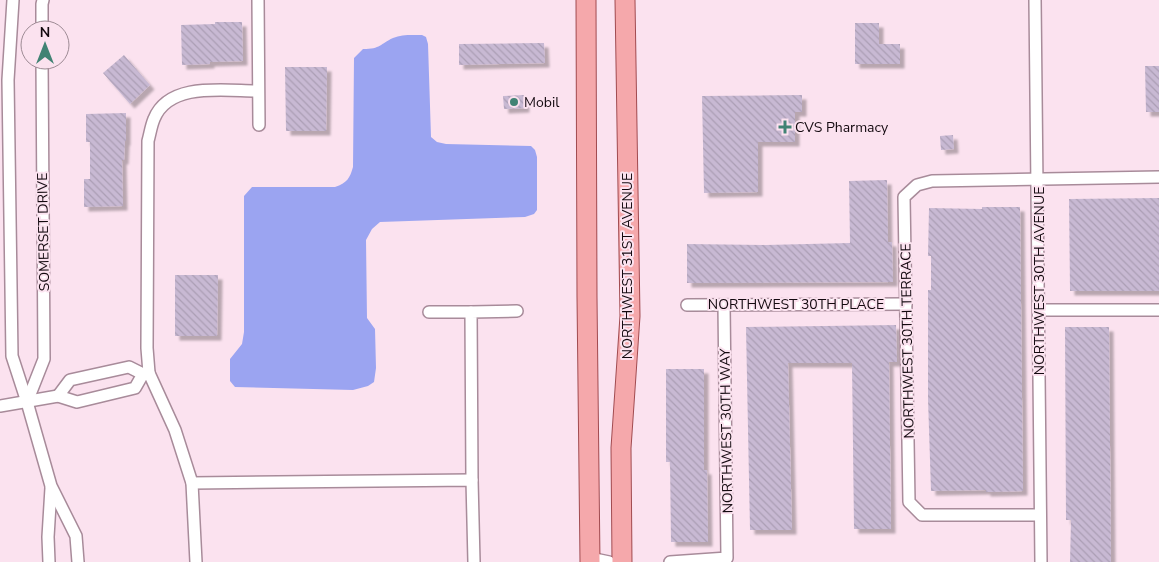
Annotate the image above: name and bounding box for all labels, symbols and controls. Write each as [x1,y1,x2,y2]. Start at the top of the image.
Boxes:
north arrow [20,20,70,70]
text: N [40,23,50,42]
place label: Mobil [524,93,560,112]
marker: Mobil [508,96,520,108]
place label: CVS Pharmacy [795,118,889,137]
marker: CVS Pharmacy [779,121,791,133]
street label: SOMERSET DRIVE [33,173,54,291]
street label: NORTHWEST 31ST AVENUE [618,173,637,359]
street label: NORTHWEST 30TH AVENUE [1030,187,1049,375]
street label: NORTHWEST 30TH TERRACE [896,243,919,439]
street label: NORTHWEST 30TH PLACE [708,295,884,314]
street label: NORTHWEST 30TH WAY [716,348,737,514]

